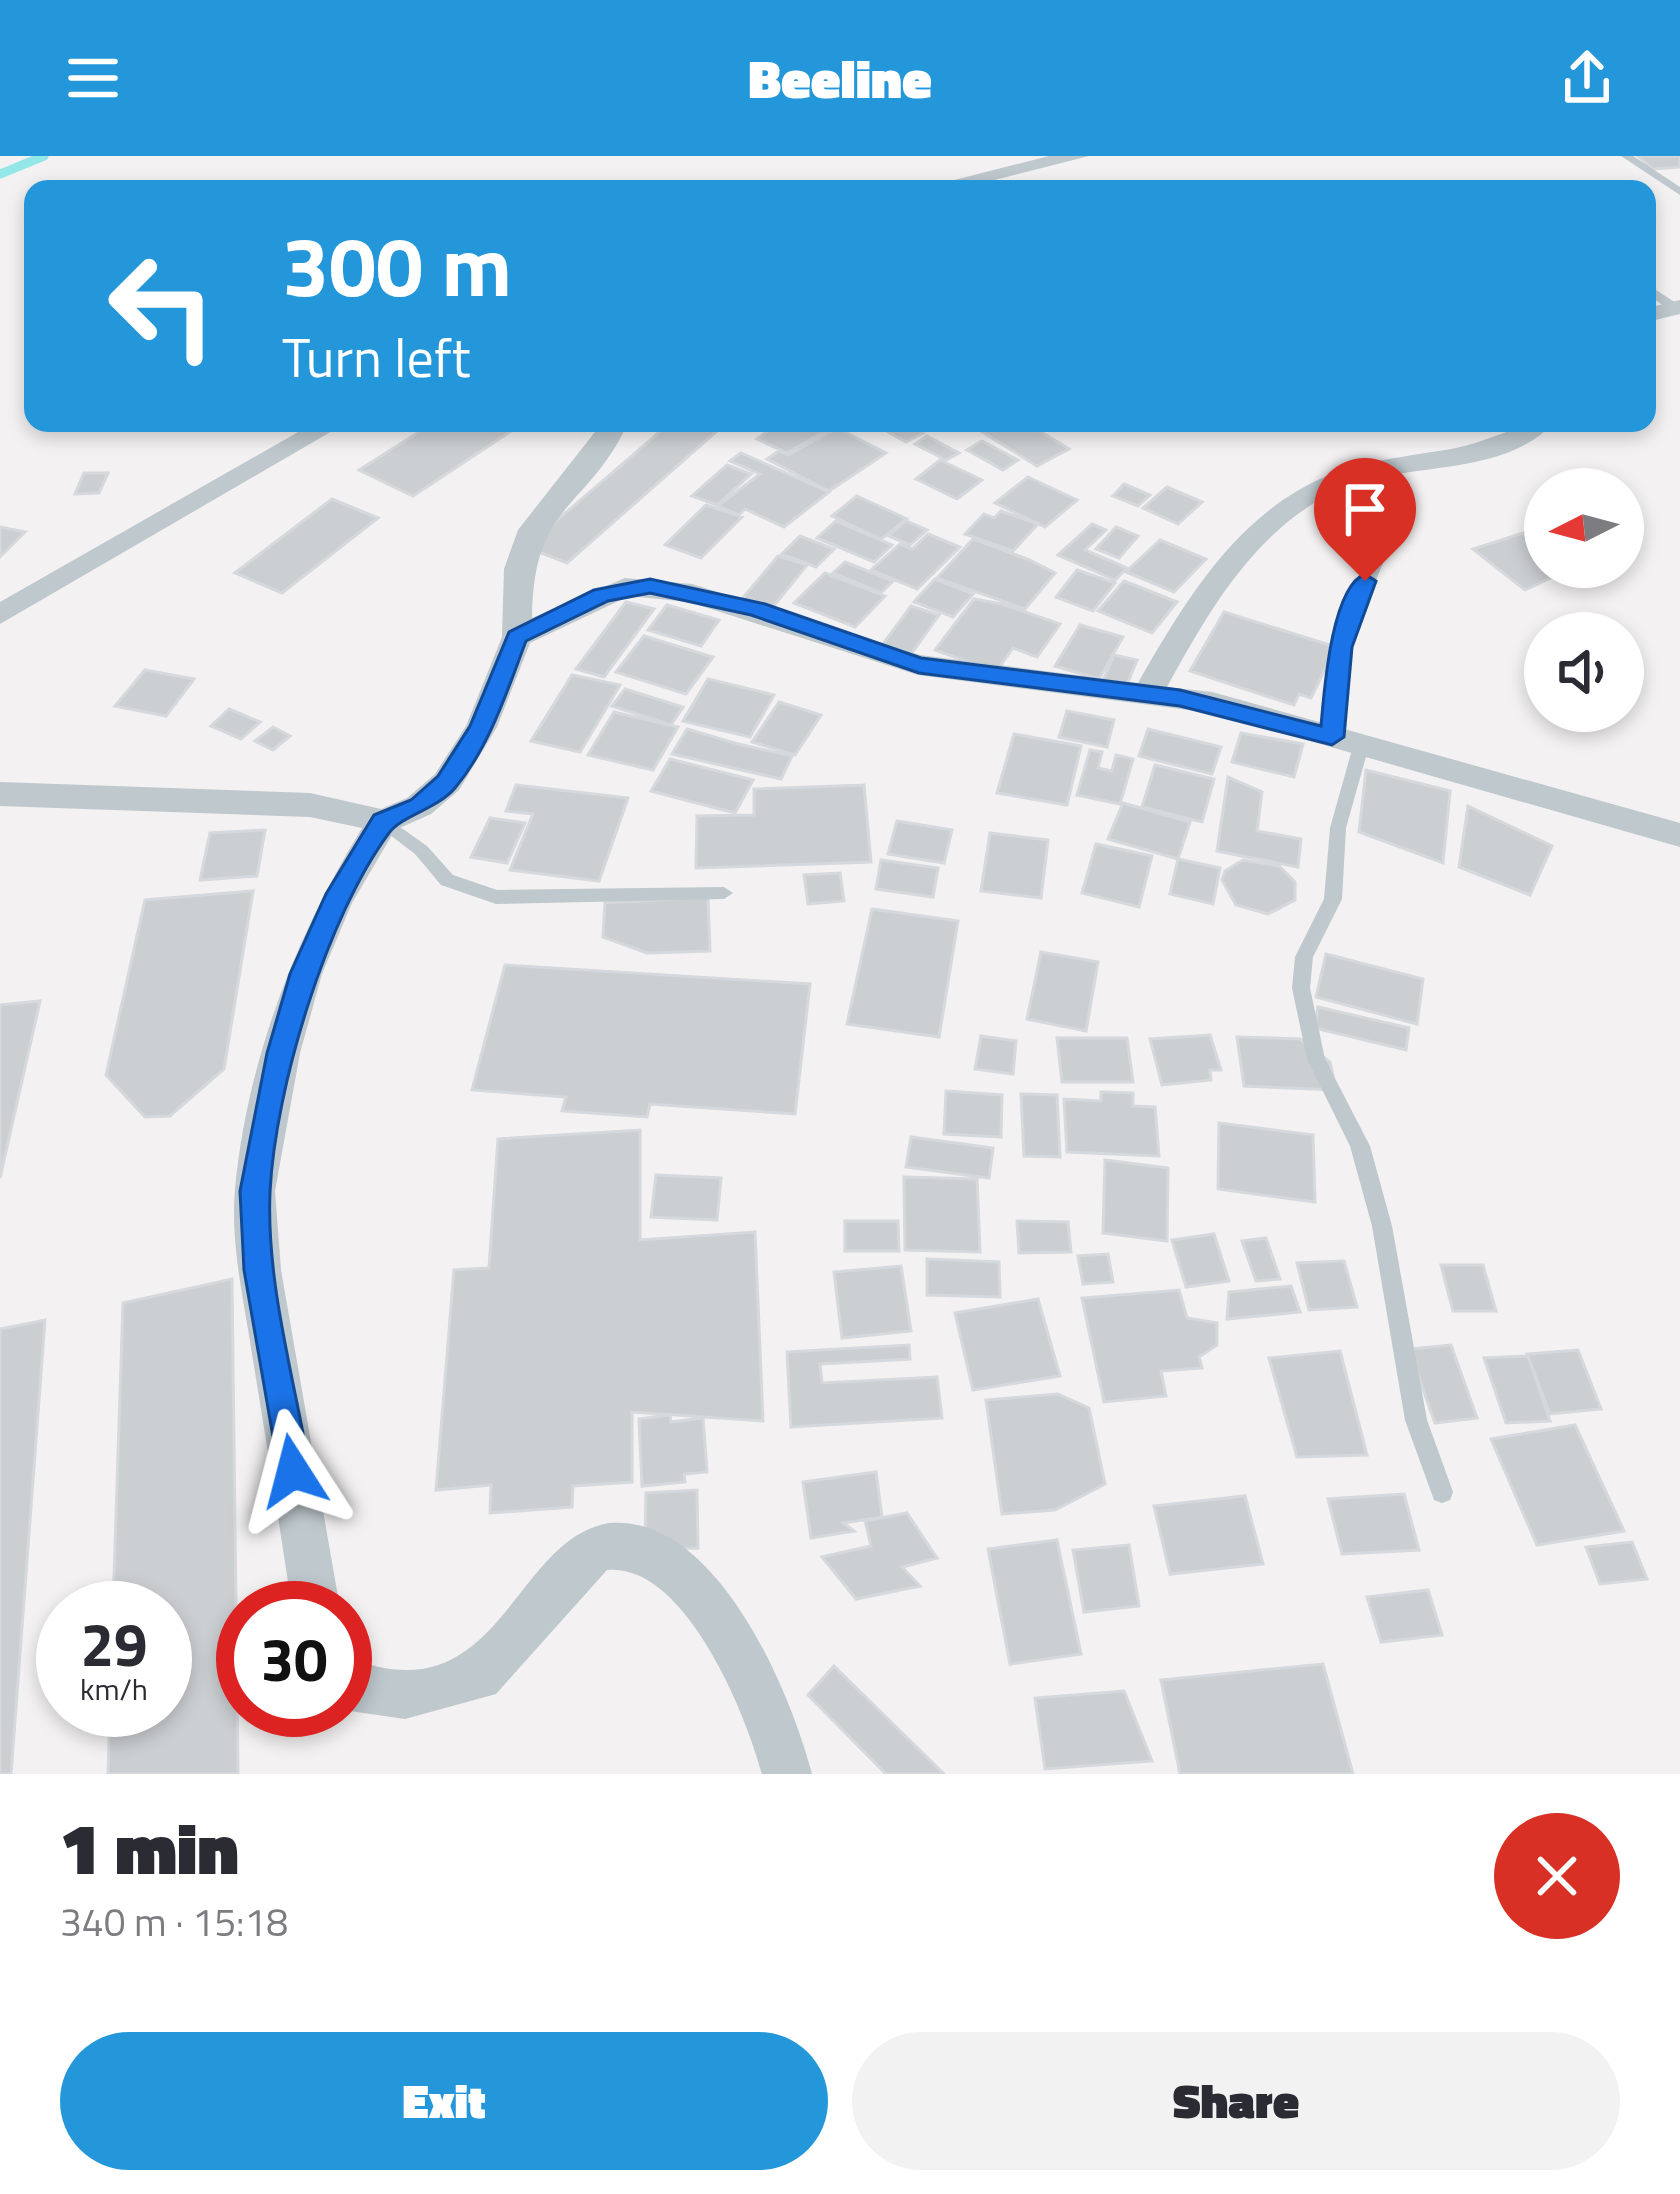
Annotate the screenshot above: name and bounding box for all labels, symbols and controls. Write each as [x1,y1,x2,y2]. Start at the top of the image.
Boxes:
text: Beeline [748,37,932,119]
icon: menu [60,45,126,111]
icon: share [1554,45,1620,111]
text: 300 m [282,201,512,329]
icon: left [84,228,240,384]
text: Turn left [282,316,471,398]
pin [1314,458,1416,581]
north arrow [1524,468,1644,588]
map controls [1524,468,1644,732]
icon: arrive [1332,476,1398,542]
button: sound [1524,612,1644,732]
position arrow [230,1408,356,1534]
speed limit sign: 30 [216,1581,372,1737]
text: 29 [80,1598,148,1689]
text: km/h [80,1666,148,1712]
text: 1 min [60,1792,239,1902]
button: close [1494,1813,1620,1939]
text: 340 m · 15:18 [60,1892,288,1951]
button: Exit [60,2032,828,2170]
button: Share [852,2032,1620,2170]

